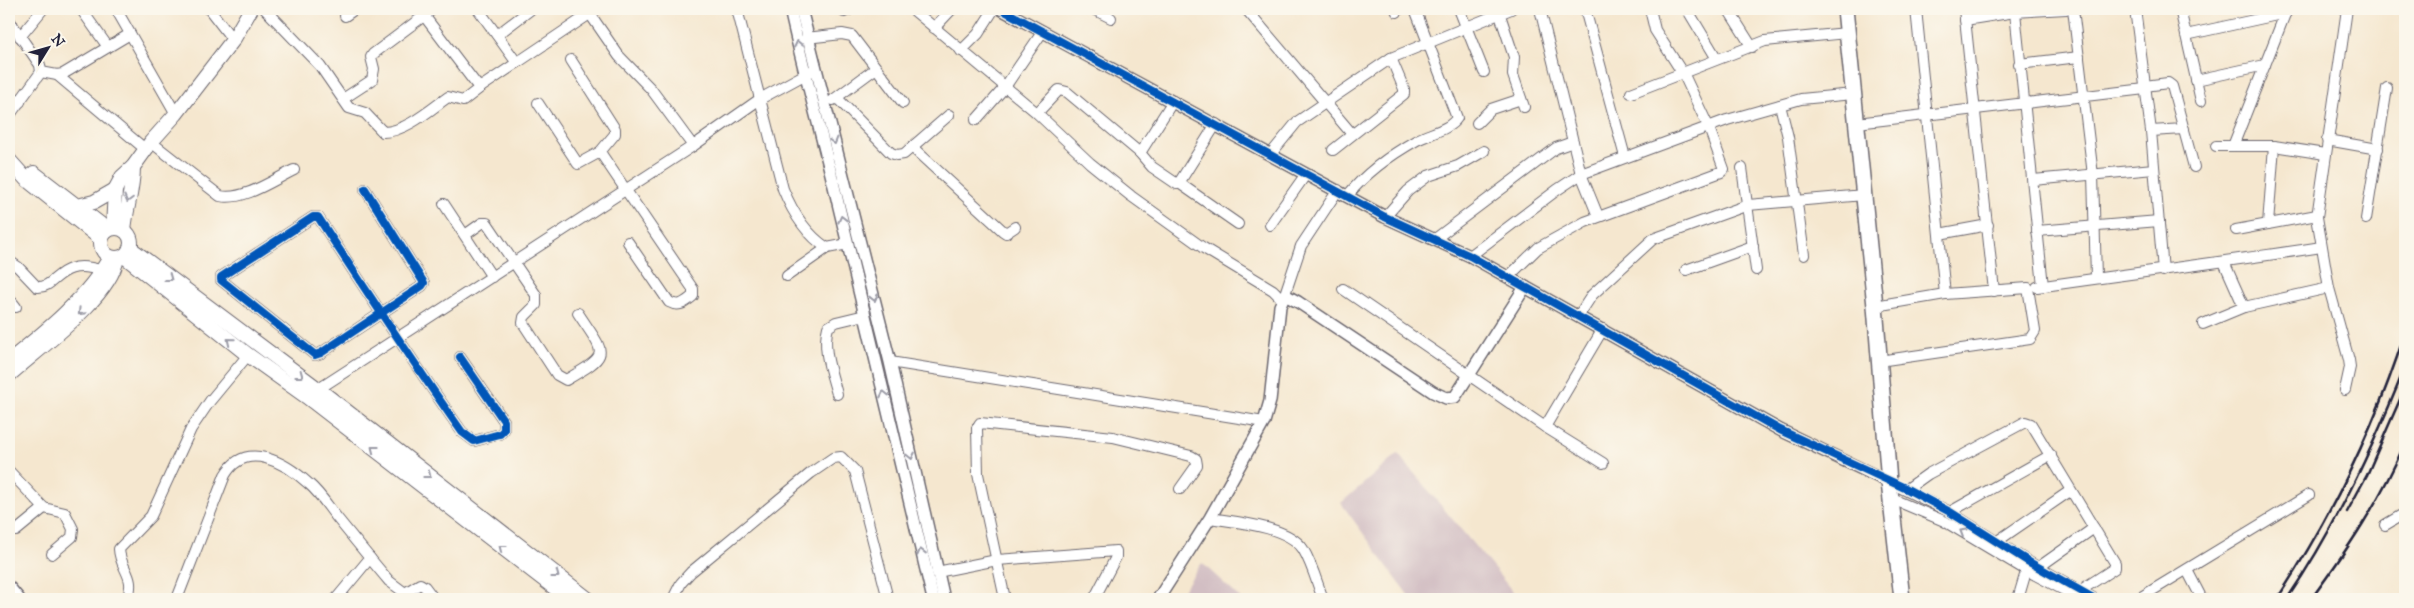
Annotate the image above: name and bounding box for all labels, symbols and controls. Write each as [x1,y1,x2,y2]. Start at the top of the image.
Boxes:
north arrow [22,22,72,72]
text: N [48,31,68,50]
one-way arrow [793,40,803,49]
one-way arrow [828,136,838,144]
one-way arrow [124,194,134,202]
one-way arrow [837,214,848,223]
one-way arrow [163,272,172,280]
one-way arrow [868,294,879,303]
one-way arrow [78,306,87,315]
one-way arrow [227,338,236,346]
one-way arrow [294,369,304,378]
one-way arrow [879,389,890,398]
one-way arrow [371,446,380,454]
one-way arrow [905,452,916,461]
one-way arrow [422,469,431,477]
one-way arrow [1959,528,1968,538]
one-way arrow [499,545,508,554]
one-way arrow [916,547,927,556]
one-way arrow [550,569,560,578]

